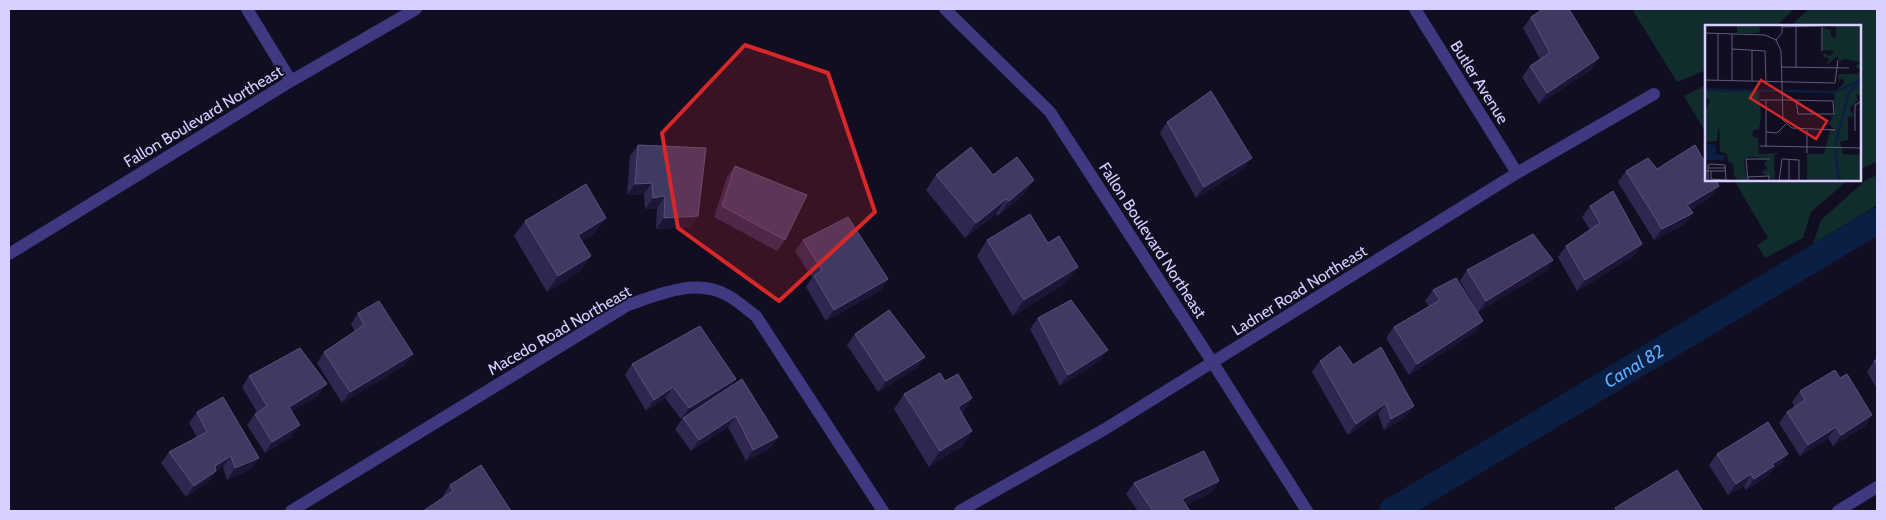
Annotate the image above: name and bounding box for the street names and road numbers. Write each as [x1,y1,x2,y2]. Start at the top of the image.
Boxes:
street label: Butler Avenue [1446,37,1513,127]
street label: Fallon Boulevard Northeast [120,61,287,171]
street label: Fallon Boulevard Northeast [1095,159,1210,322]
street label: Ladner Road Northeast [1228,241,1371,340]
street label: Macedo Road Northeast [484,281,635,379]

